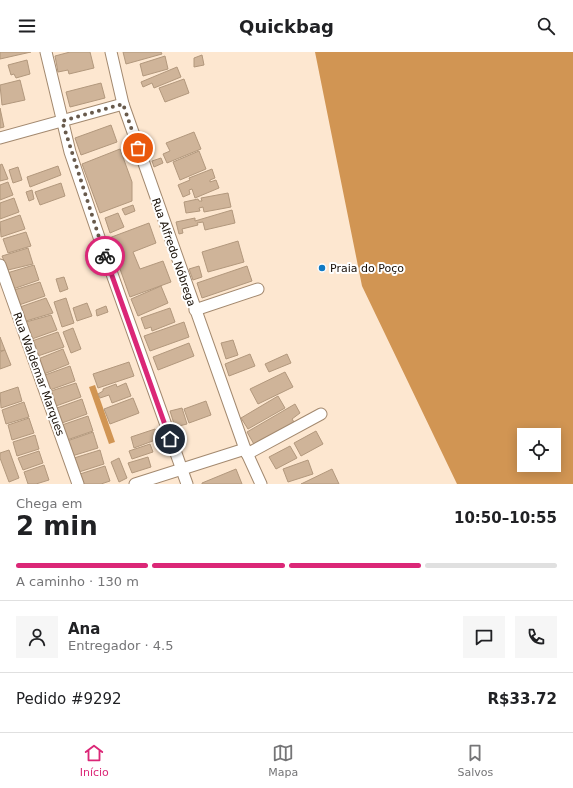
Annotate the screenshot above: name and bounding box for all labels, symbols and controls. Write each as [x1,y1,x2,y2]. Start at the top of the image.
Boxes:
icon: menu [16,15,38,37]
icon: search [535,15,557,37]
text: Quickbag [239,16,334,37]
pin [121,131,155,165]
icon: bag [127,137,149,159]
street label: Rua Alfredo Nóbrega [149,196,198,308]
courier [85,236,125,276]
icon: bike [94,245,116,267]
place label: Praia do Poço [330,262,404,275]
marker: Praia do Poço [317,263,327,273]
street label: Rua Waldemar Marques [10,311,67,438]
pin [153,422,187,456]
icon: home [159,428,181,450]
map controls [517,428,561,472]
button: locate [517,428,561,472]
text: Chega em [16,496,82,511]
text: 10:50–10:55 [454,509,557,527]
text: 2 min [16,511,98,541]
text: A caminho · 130 m [16,574,139,589]
button: person [16,616,58,658]
button: chat [463,616,505,658]
button: phone [515,616,557,658]
text: Ana [68,620,100,638]
text: Entregador · 4.5 [68,638,173,653]
text: Pedido #9292 [16,690,122,708]
text: R$33.72 [488,690,557,708]
tab: Início [80,742,109,779]
tab: Mapa [268,742,298,779]
tab: Salvos [458,742,493,779]

